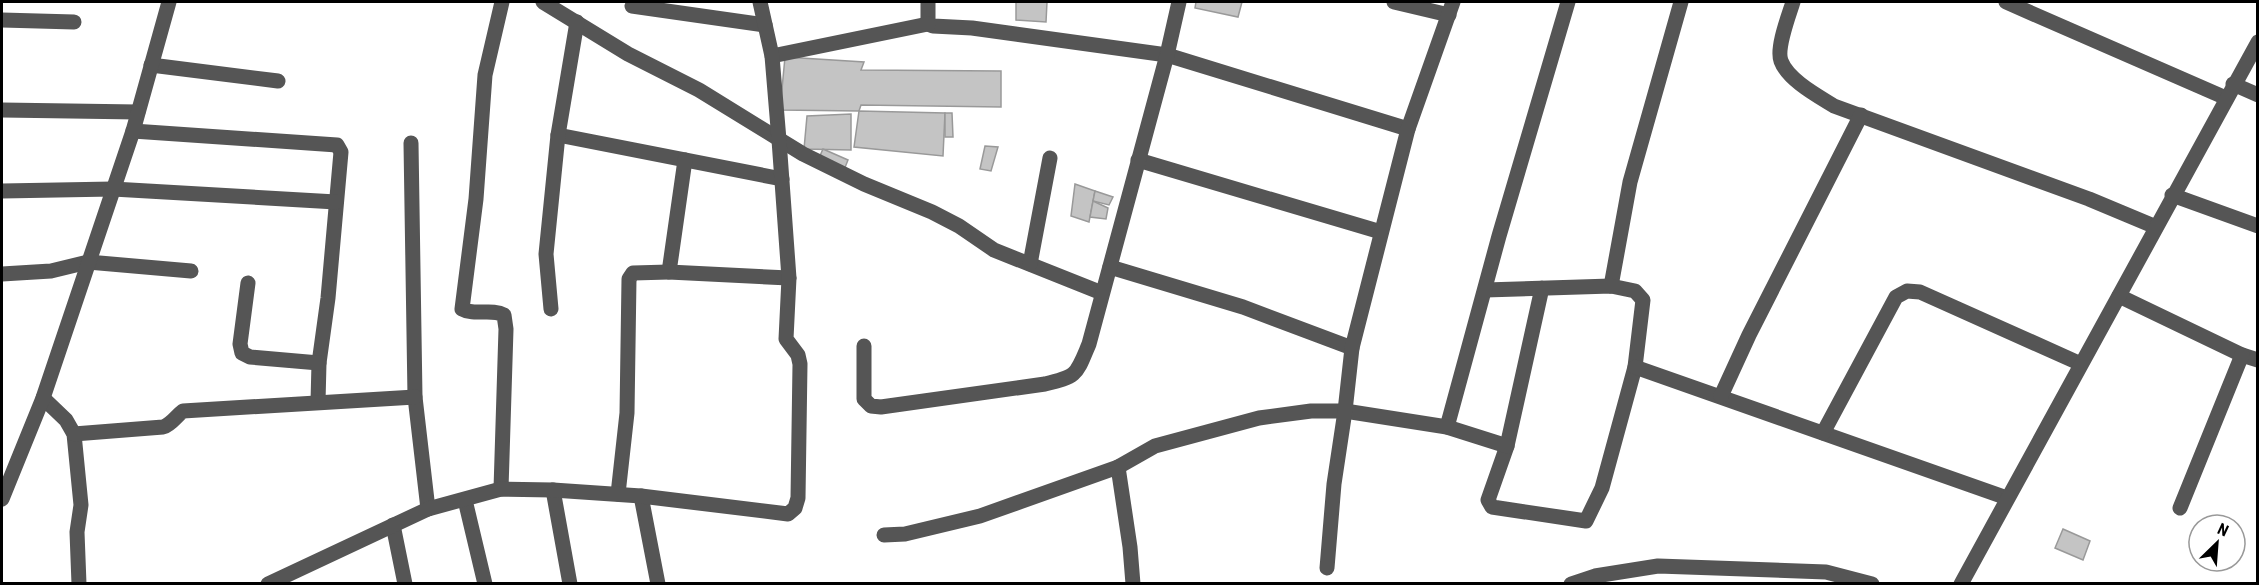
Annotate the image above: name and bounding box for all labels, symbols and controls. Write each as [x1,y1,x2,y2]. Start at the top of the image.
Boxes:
north arrow [2187,513,2247,573]
text: N [2215,519,2232,541]

